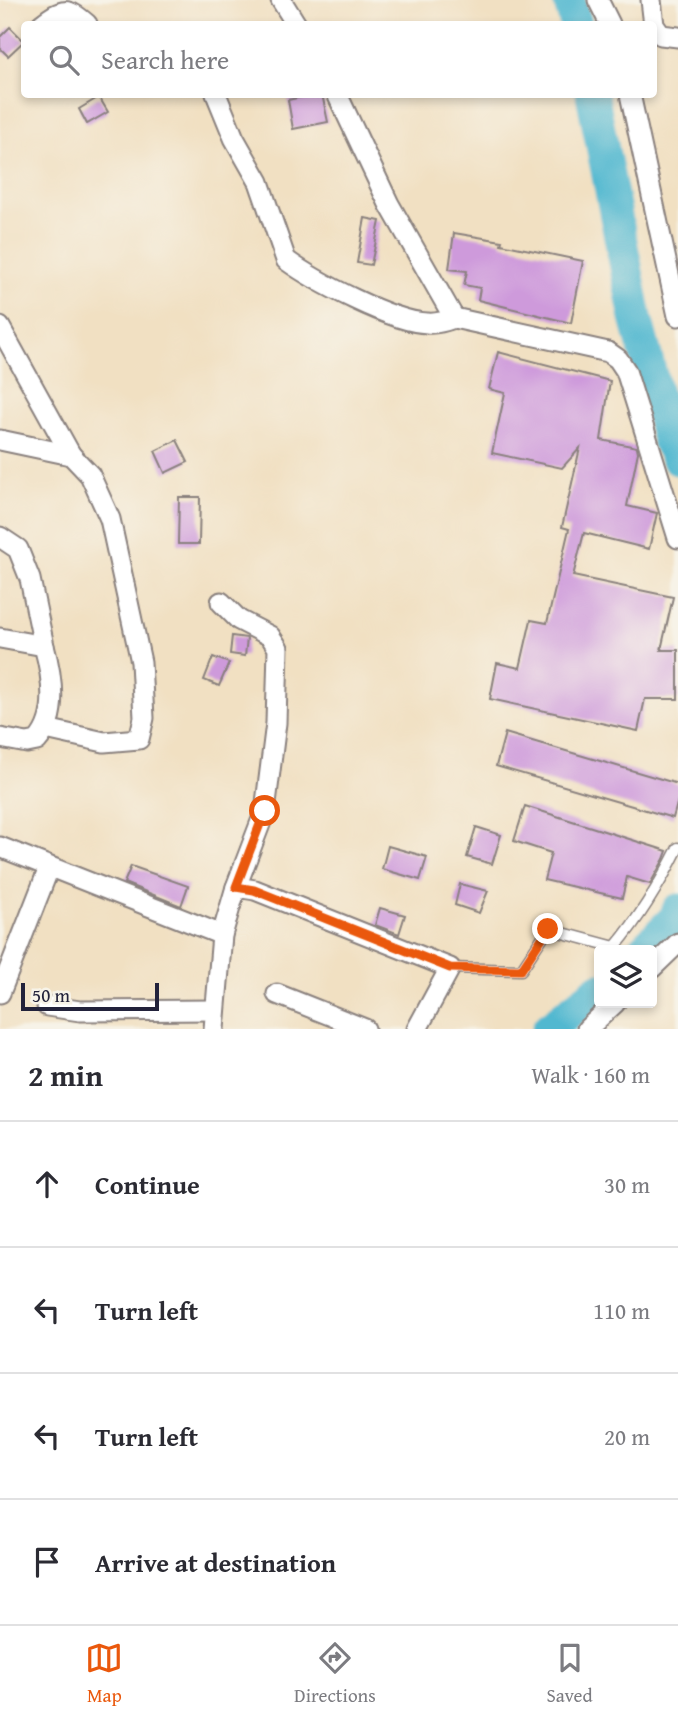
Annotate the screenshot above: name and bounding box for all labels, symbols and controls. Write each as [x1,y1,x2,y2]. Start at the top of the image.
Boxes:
search box [21,21,657,98]
text: Search here [101,40,229,79]
icon: search [45,41,83,79]
route start [249,795,280,826]
route end [532,913,563,944]
map controls [594,945,657,1008]
button: layers [594,945,657,1008]
scale bar [21,980,159,1012]
text: 50 m [32,981,70,1009]
text: 2 min [28,1053,103,1097]
text: Walk · 160 m [531,1058,650,1091]
icon: ahead [28,1165,66,1203]
text: Continue [95,1165,200,1204]
text: 30 m [604,1168,650,1201]
icon: left [28,1291,66,1329]
text: Turn left [95,1291,198,1330]
text: 110 m [593,1294,650,1327]
icon: left [28,1417,66,1455]
text: Turn left [95,1417,198,1456]
text: 20 m [604,1420,650,1453]
icon: arrive [28,1543,66,1581]
text: Arrive at destination [95,1543,336,1582]
tab: Map [85,1639,123,1709]
tab: Directions [294,1639,376,1709]
tab: Saved [547,1639,593,1709]

